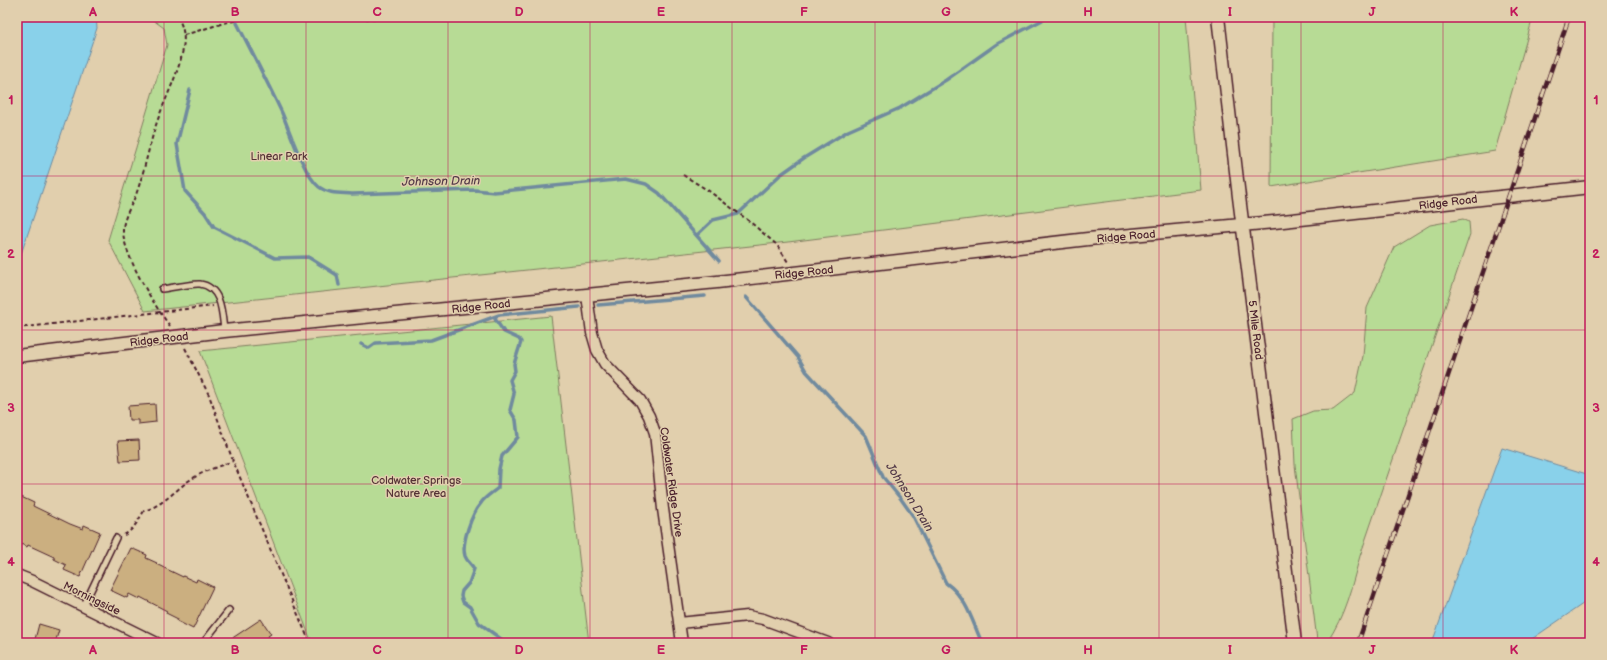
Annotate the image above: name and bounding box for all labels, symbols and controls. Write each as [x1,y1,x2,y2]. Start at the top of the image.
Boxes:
text: A [88,4,97,20]
text: B [230,4,240,20]
text: C [372,4,382,20]
text: D [514,4,524,20]
text: E [657,4,666,20]
text: F [800,4,808,20]
text: G [941,4,951,20]
text: H [1083,4,1093,20]
text: I [1228,4,1232,20]
text: J [1368,4,1376,20]
text: K [1510,4,1519,20]
text: 1 [8,92,14,108]
text: 1 [1593,92,1599,108]
park label: Linear Park [251,150,308,163]
water label: Johnson Drain [401,173,481,190]
street label: Ridge Road [1418,192,1478,213]
street label: Ridge Road [1096,227,1156,246]
text: 2 [7,246,15,262]
text: 2 [1592,246,1600,262]
street label: Ridge Road [774,263,834,282]
street label: Ridge Road [451,297,511,316]
street label: 5 Mile Road [1245,300,1266,361]
street label: Ridge Road [129,329,189,350]
text: 3 [7,400,15,416]
text: 3 [1592,400,1600,416]
street label: Coldwater Ridge Drive [657,426,686,538]
water label: Johnson Drain [882,459,937,535]
park label: Coldwater Springs Nature Area [371,474,461,500]
text: 4 [7,554,15,570]
text: 4 [1592,554,1600,570]
street label: Morningside [61,579,123,618]
text: A [88,642,97,658]
text: B [230,642,240,658]
text: C [372,642,382,658]
text: D [514,642,524,658]
text: E [657,642,666,658]
text: F [800,642,808,658]
text: G [941,642,951,658]
text: H [1083,642,1093,658]
text: I [1228,642,1232,658]
text: J [1368,642,1376,658]
text: K [1510,642,1519,658]

